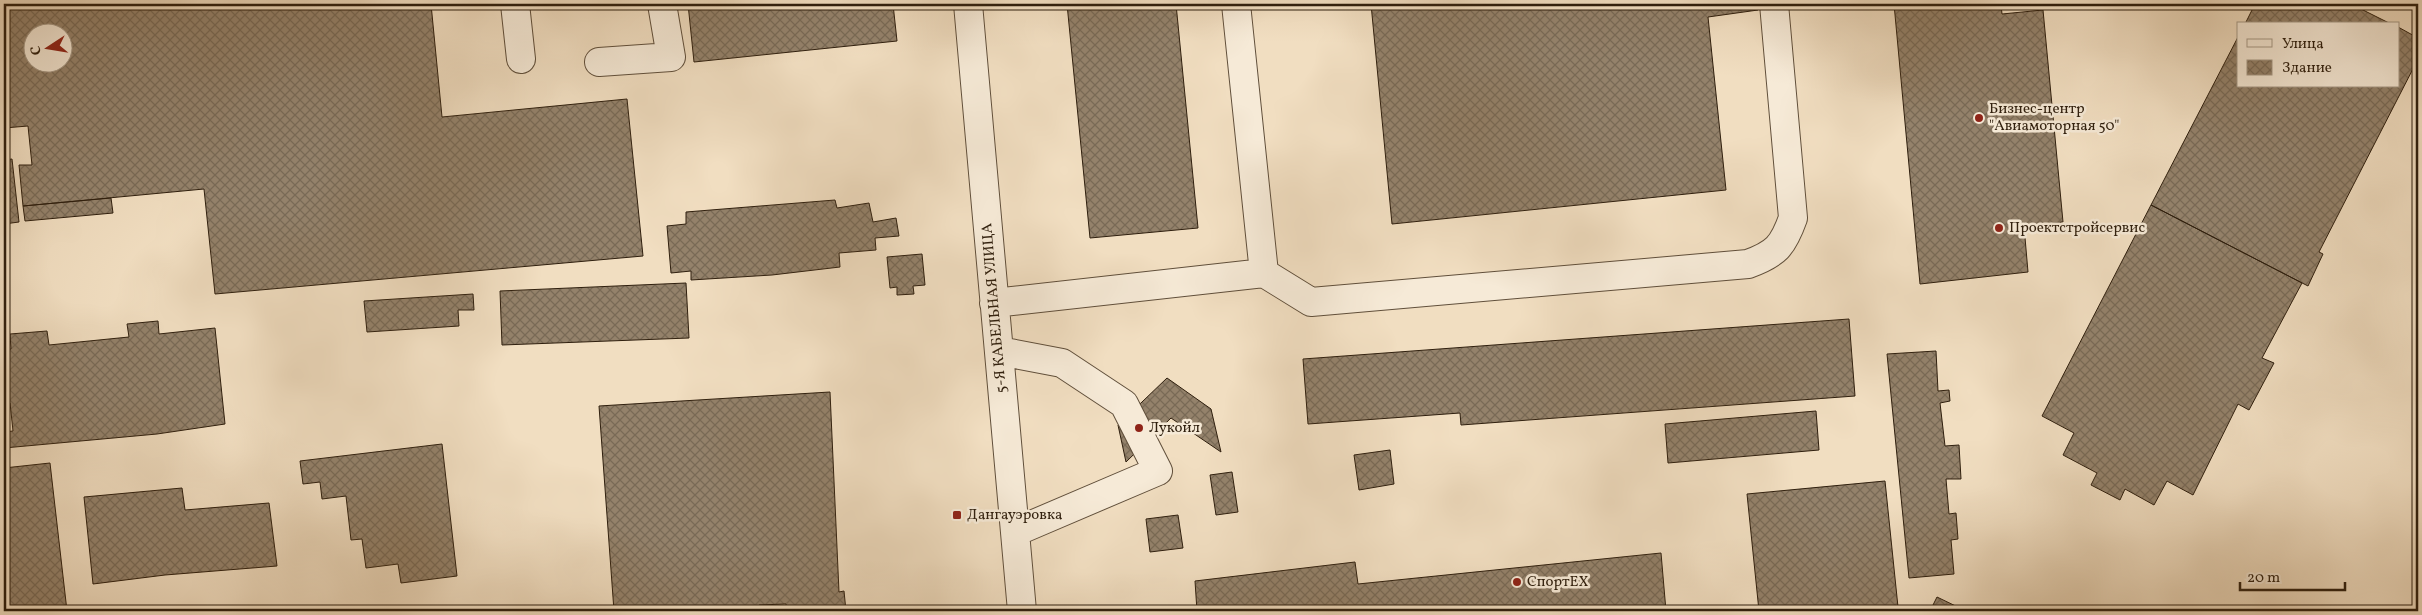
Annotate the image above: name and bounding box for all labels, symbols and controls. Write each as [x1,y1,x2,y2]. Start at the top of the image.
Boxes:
north arrow [22,22,72,72]
legend [2237,22,2400,88]
text: Улица [2282,34,2324,55]
text: С [27,44,47,57]
text: Здание [2282,58,2332,79]
place label: Бизнес-центр "Авиамоторная 50" [1989,99,2119,137]
marker: Бизнес-центр "Авиамоторная 50" [1973,112,1985,124]
place label: Проектстройсервис [2009,218,2145,239]
street label: 5-Я КАБЕЛЬНАЯ УЛИЦА [977,222,1013,394]
marker: Проектстройсервис [1993,222,2005,234]
place label: Лукойл [1149,418,1200,439]
marker: Лукойл [1133,422,1145,434]
place label: Дангауэровка [967,505,1062,526]
marker: Дангауэровка [951,509,963,521]
scale bar [2240,560,2344,592]
text: 20 m [2247,568,2280,589]
place label: СпортEX [1527,572,1589,593]
marker: СпортEX [1511,576,1523,588]

